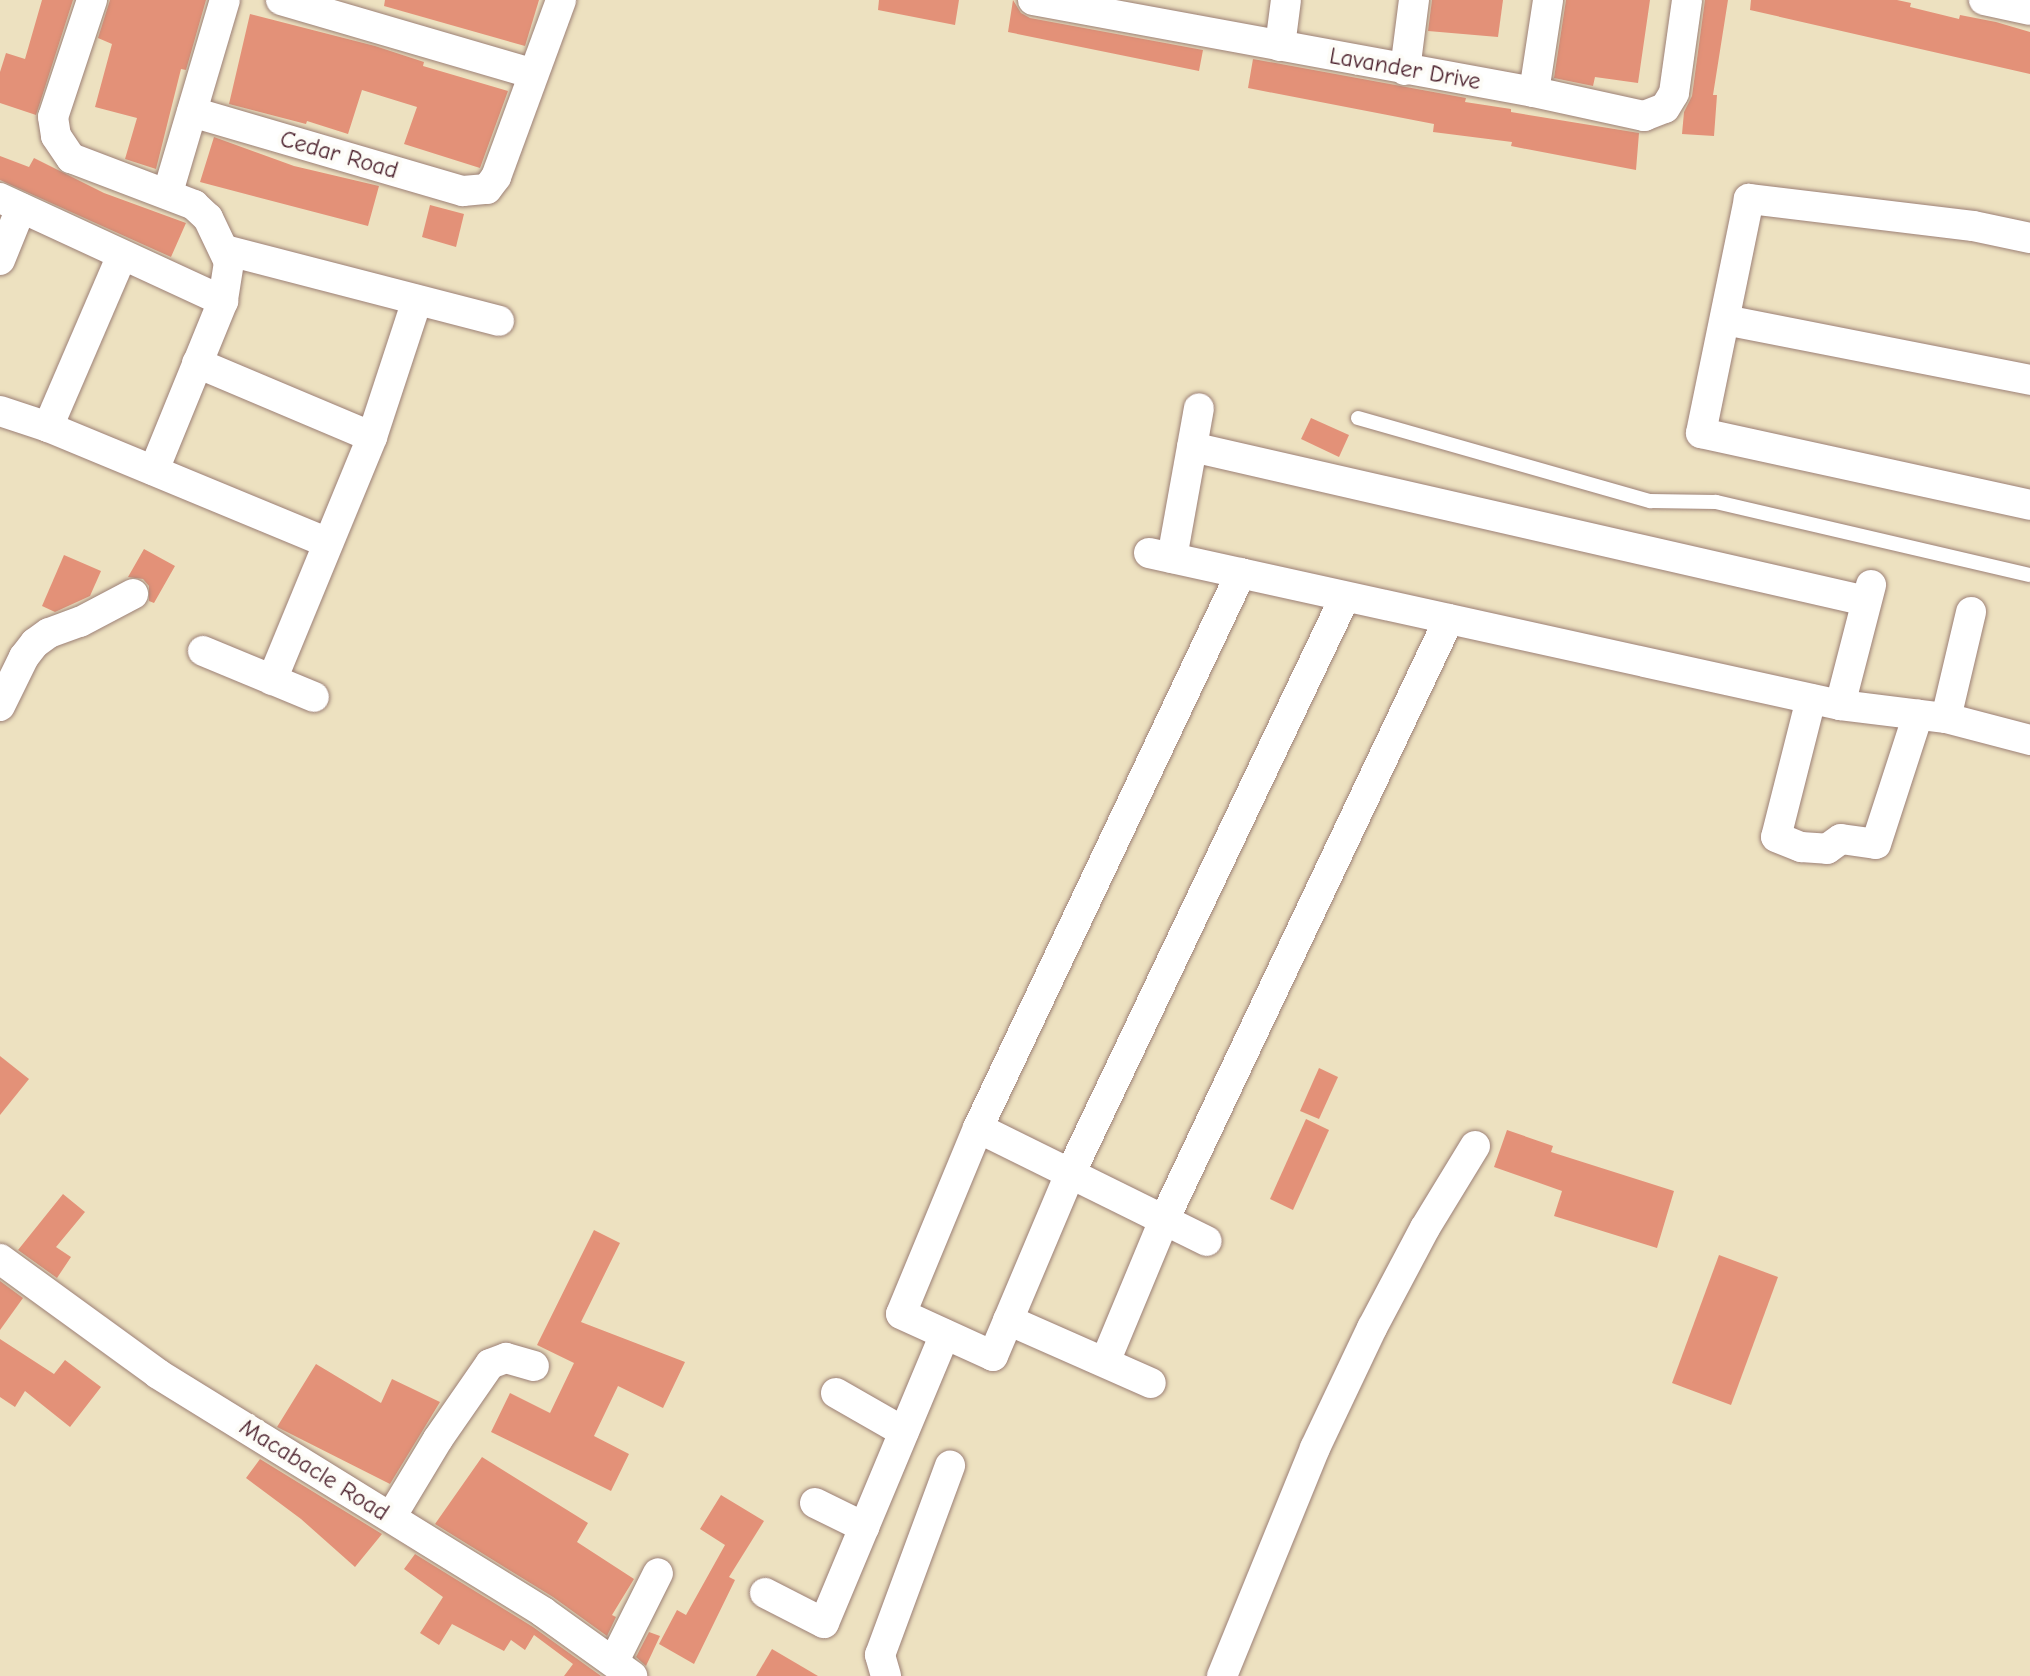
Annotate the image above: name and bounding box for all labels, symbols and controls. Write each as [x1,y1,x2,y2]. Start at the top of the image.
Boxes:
street label: Lavander Drive [1327,42,1483,96]
street label: Cedar Road [277,124,401,186]
street label: Macabacle Road [234,1413,394,1527]

